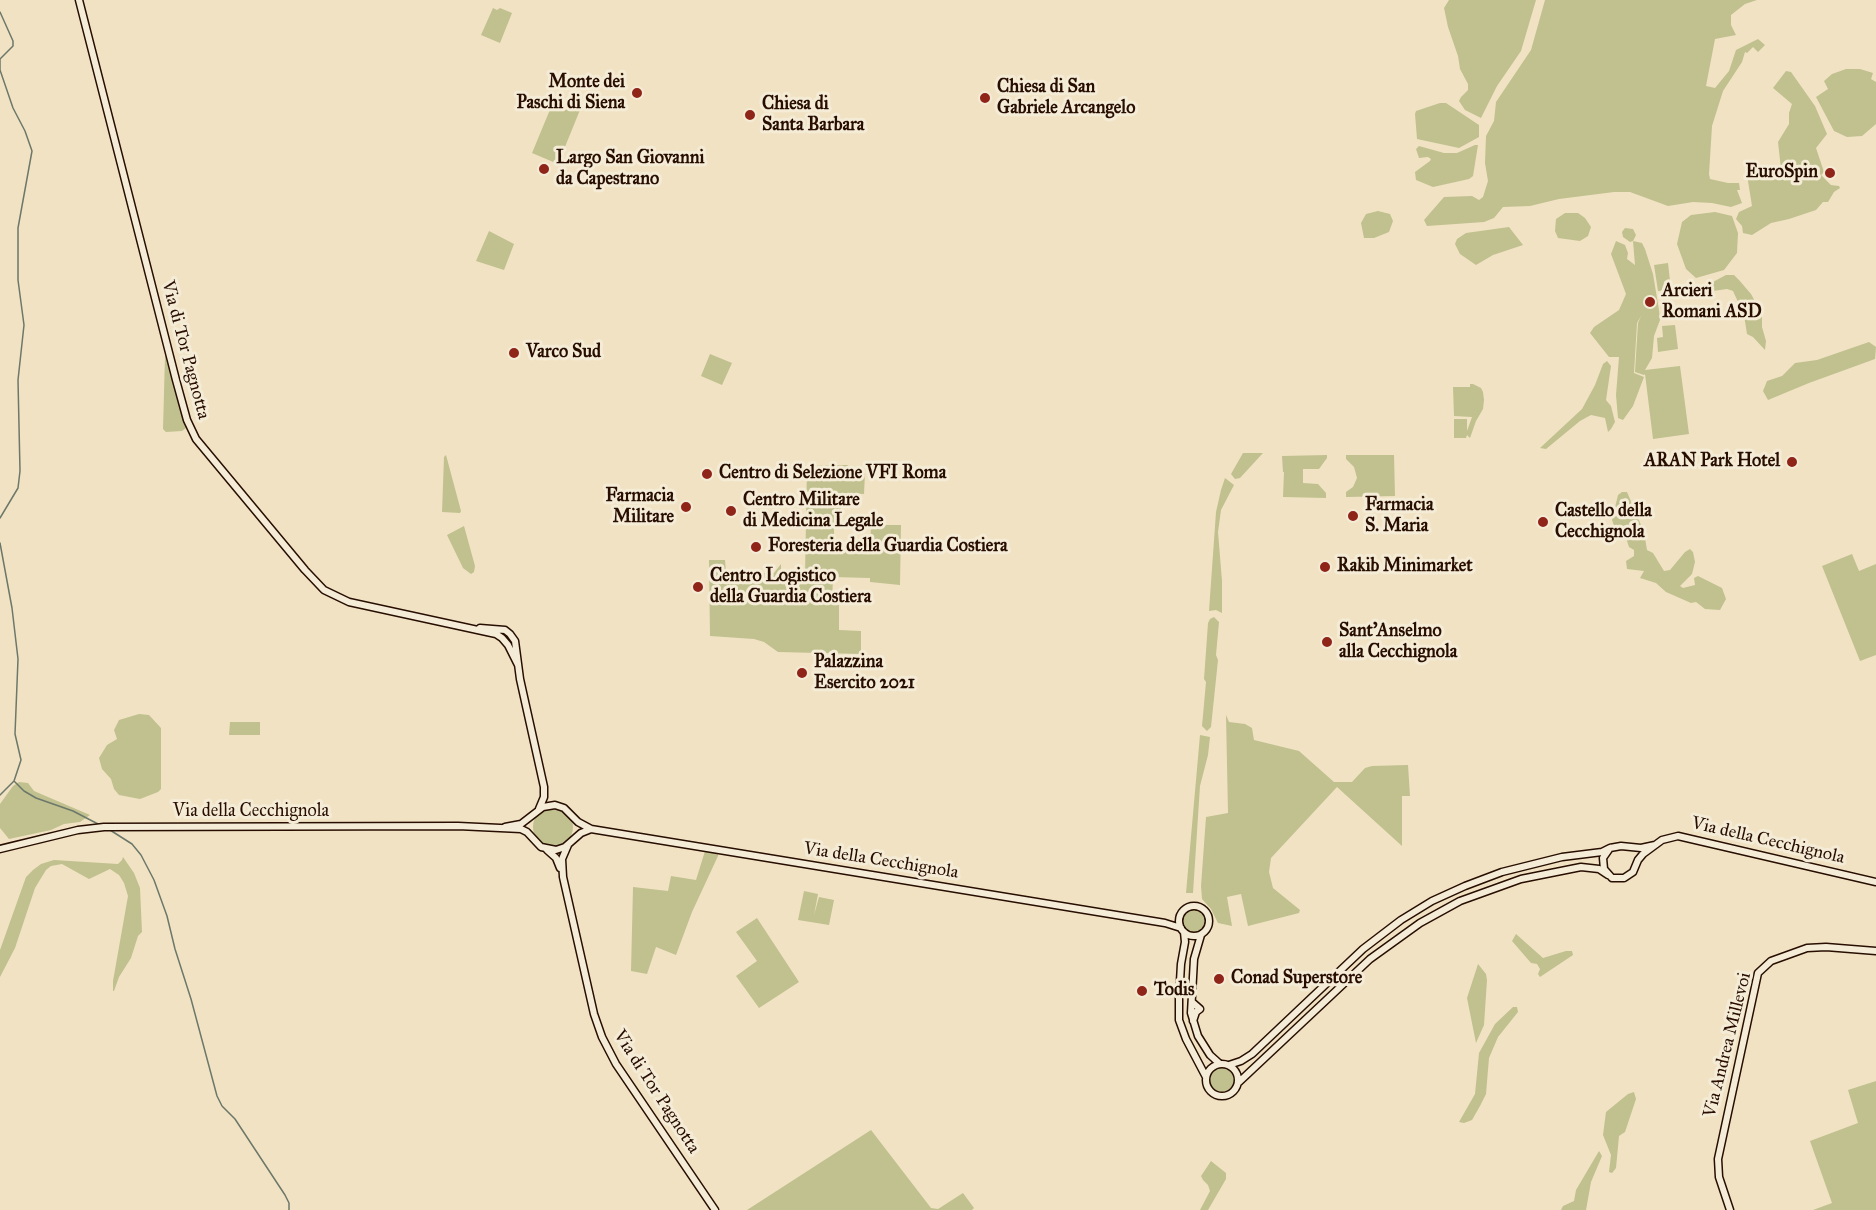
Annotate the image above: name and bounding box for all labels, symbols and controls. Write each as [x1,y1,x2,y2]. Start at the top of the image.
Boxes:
place label: Monte dei Paschi di Siena [517,72,625,115]
place label: Chiesa di San Gabriele Arcangelo [997,77,1135,119]
marker: Monte dei Paschi di Siena [630,86,644,100]
marker: Chiesa di San Gabriele Arcangelo [978,91,992,105]
place label: Chiesa di Santa Barbara [762,94,864,136]
marker: Chiesa di Santa Barbara [743,108,757,122]
place label: Largo San Giovanni da Capestrano [556,148,704,190]
marker: Largo San Giovanni da Capestrano [537,162,551,176]
place label: EuroSpin [1746,162,1818,184]
marker: EuroSpin [1823,166,1837,180]
street label: Via di Tor Pagnotta [156,278,214,422]
place label: Arcieri Romani ASD [1662,281,1762,324]
marker: Arcieri Romani ASD [1643,295,1657,309]
place label: Varco Sud [526,342,601,364]
marker: Varco Sud [507,346,521,360]
place label: ARAN Park Hotel [1644,451,1780,473]
marker: ARAN Park Hotel [1785,455,1799,469]
place label: Centro di Selezione VFI Roma [719,463,946,485]
marker: Centro di Selezione VFI Roma [700,467,714,481]
place label: Farmacia Militare [605,486,674,528]
place label: Centro Militare di Medicina Legale [743,490,884,532]
place label: Farmacia S. Maria [1365,495,1434,538]
marker: Farmacia Militare [679,500,693,514]
place label: Castello della Cecchignola [1555,501,1652,544]
marker: Centro Militare di Medicina Legale [724,504,738,518]
marker: Farmacia S. Maria [1346,509,1360,523]
marker: Castello della Cecchignola [1536,515,1550,529]
place label: Foresteria della Guardia Costiera [768,536,1008,558]
marker: Foresteria della Guardia Costiera [749,540,763,554]
place label: Rakib Minimarket [1337,556,1473,578]
marker: Rakib Minimarket [1318,560,1332,574]
place label: Centro Logistico della Guardia Costiera [710,566,871,608]
marker: Centro Logistico della Guardia Costiera [691,580,705,594]
place label: Sant’Anselmo alla Cecchignola [1339,621,1457,664]
marker: Sant’Anselmo alla Cecchignola [1320,635,1334,649]
place label: Palazzina Esercito 2021 [814,652,915,694]
marker: Palazzina Esercito 2021 [795,666,809,680]
street label: Via della Cecchignola [173,801,329,823]
street label: Via della Cecchignola [1689,813,1847,869]
street label: Via della Cecchignola [802,838,960,884]
place label: Conad Superstore [1231,968,1362,990]
street label: Via Andrea Millevoi [1700,970,1756,1120]
marker: Conad Superstore [1212,972,1226,986]
place label: Todis [1154,980,1195,1002]
marker: Todis [1135,984,1149,998]
street label: Via di Tor Pagnotta [608,1026,704,1158]

